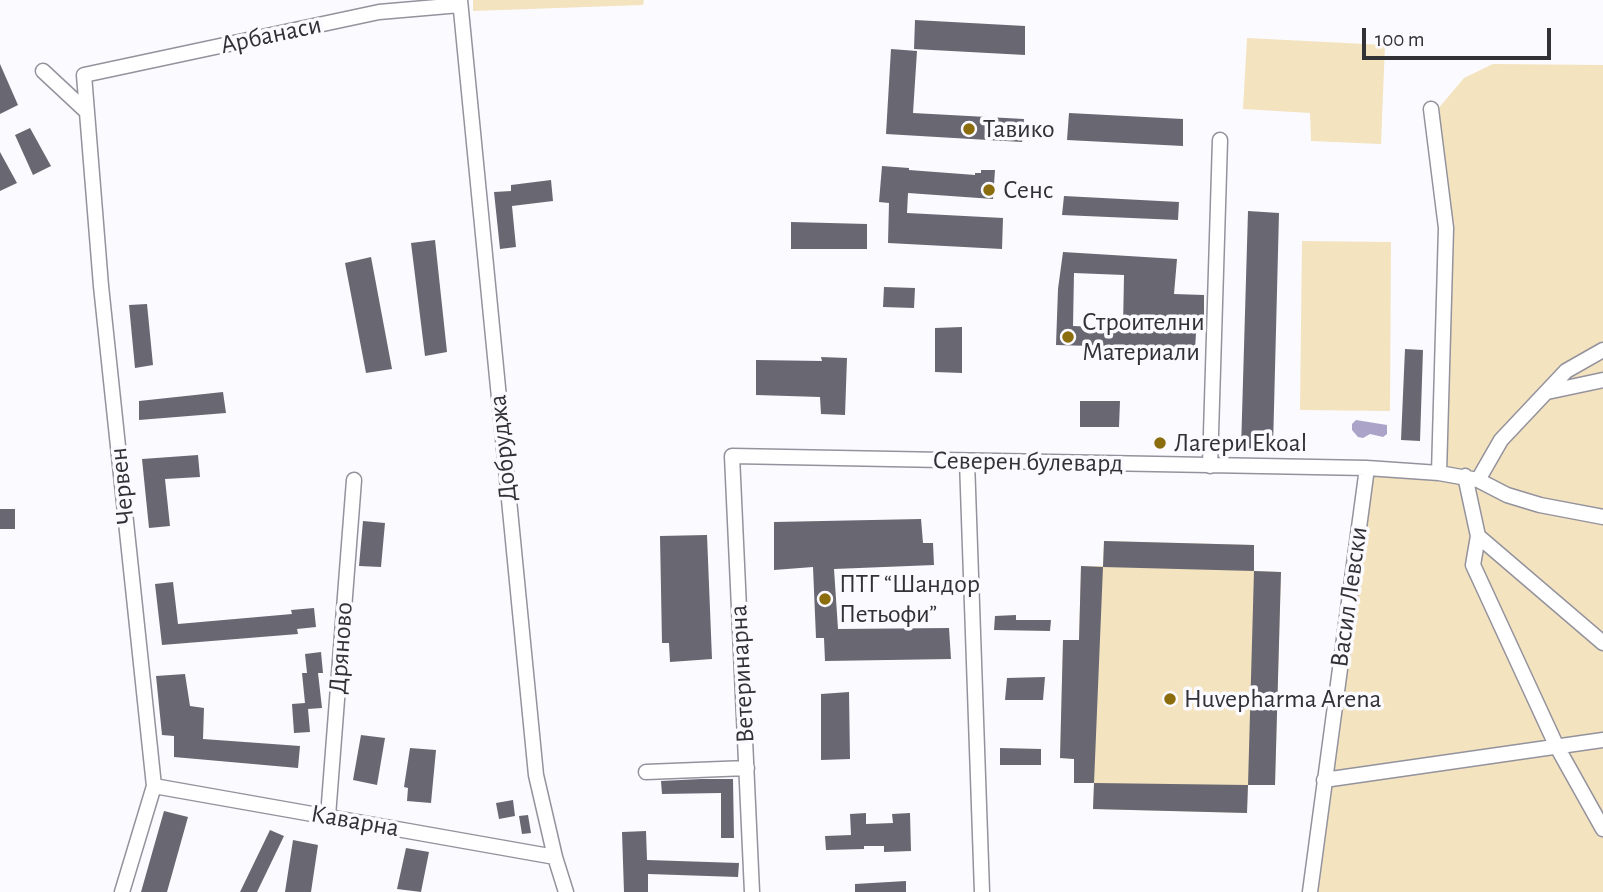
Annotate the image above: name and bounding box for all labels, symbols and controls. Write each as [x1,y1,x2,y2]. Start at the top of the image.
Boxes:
street label: Арбанаси [218,9,324,61]
scale bar [1365,14,1554,58]
text: 100 m [1375,29,1425,50]
place label: Тавико [983,113,1055,145]
marker: Тавико [961,121,977,137]
place label: Сенс [1003,174,1053,206]
marker: Сенс [981,182,997,198]
place label: Строителни Материали [1082,306,1205,368]
marker: Строителни Материали [1060,329,1076,345]
street label: Добруджа [482,393,524,503]
place label: Лагери Ekoal [1174,427,1307,459]
marker: Лагери Ekoal [1152,435,1168,451]
street label: Северен булевард [932,445,1124,479]
street label: Червен [102,446,142,526]
street label: Васил Левски [1324,525,1374,669]
place label: ПТГ “Шандор Петьофи” [839,568,980,630]
marker: ПТГ “Шандор Петьофи” [817,591,833,607]
street label: Дряново [322,601,360,695]
street label: Ветеринарна [723,604,761,744]
place label: Huvepharma Arena [1184,683,1382,715]
marker: Huvepharma Arena [1162,691,1178,707]
street label: Каварна [308,798,402,844]

